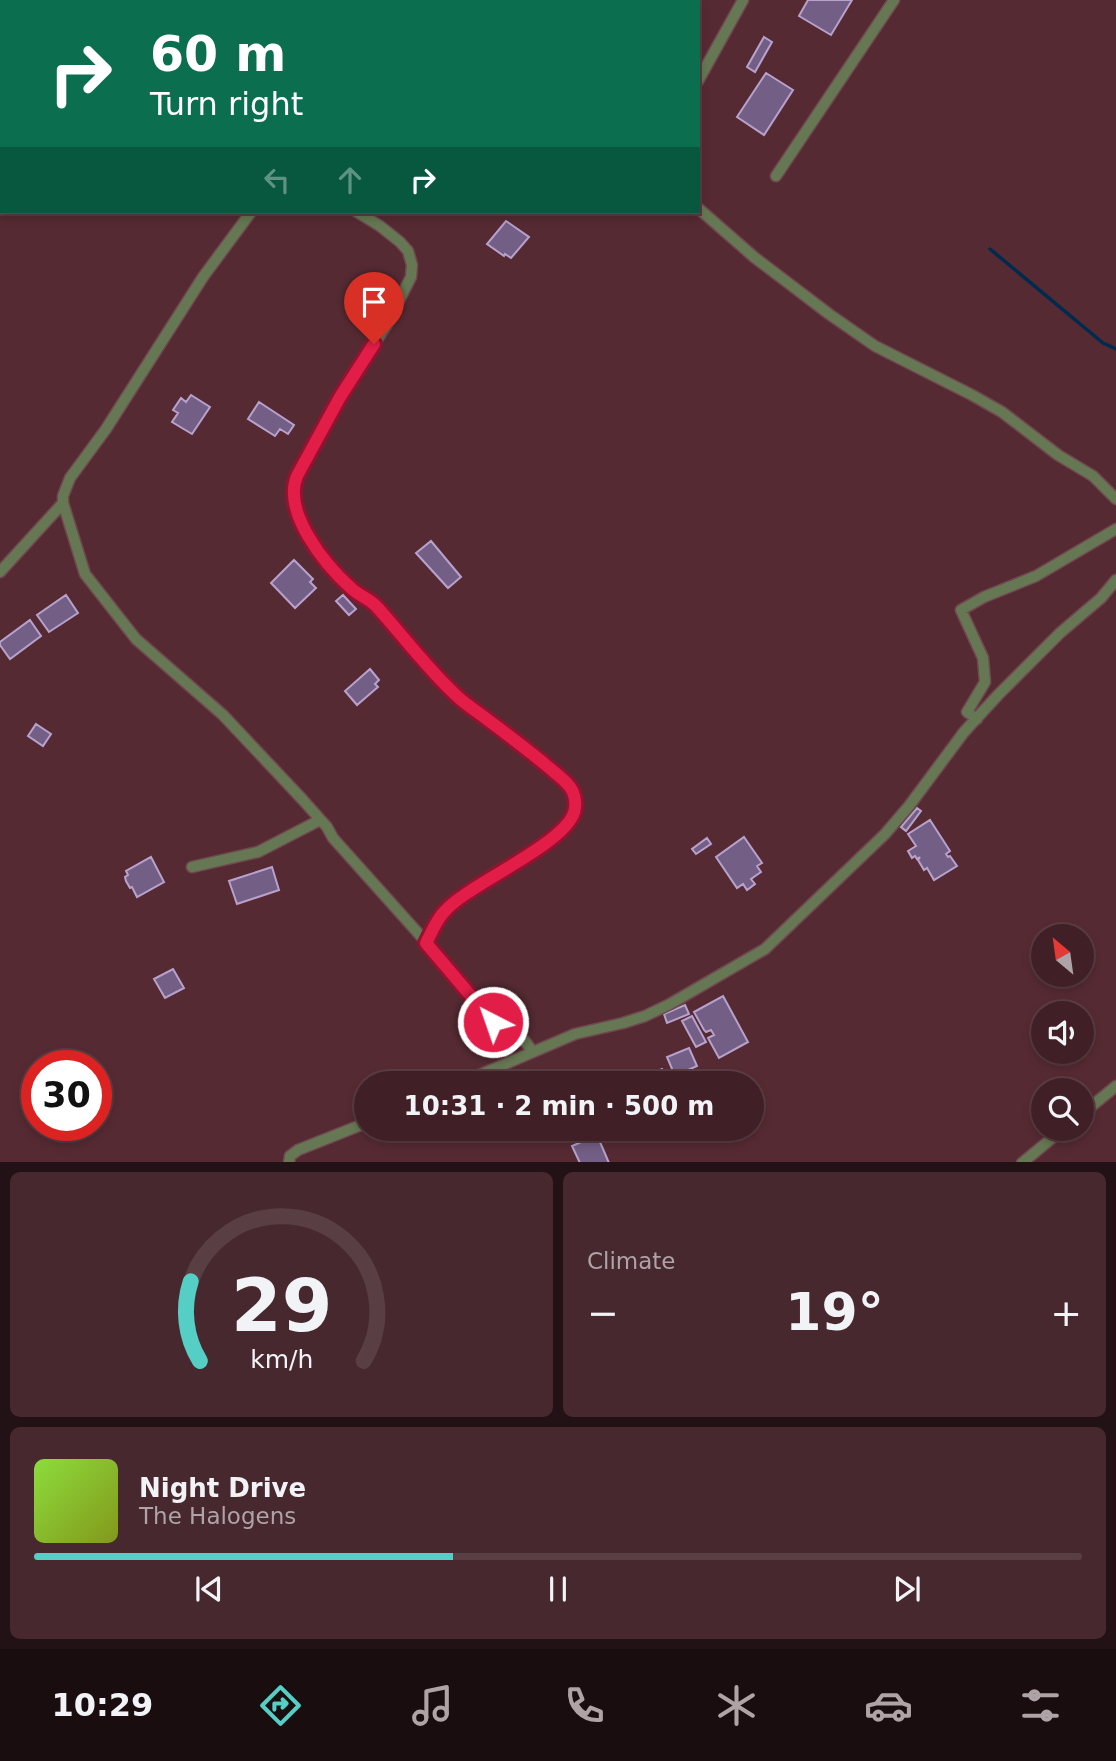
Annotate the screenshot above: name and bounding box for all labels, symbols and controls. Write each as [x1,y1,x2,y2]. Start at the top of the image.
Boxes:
text: 60 m [150,26,286,83]
icon: right [35,28,126,119]
text: Turn right [150,85,303,123]
icon: left [258,161,296,199]
icon: ahead [331,161,369,199]
icon: right [404,161,442,199]
pin [344,272,404,344]
icon: arrive [355,283,393,321]
north arrow [1031,924,1094,987]
map controls [1031,924,1094,1141]
position arrow [456,985,530,1059]
button: sound [1031,1001,1094,1064]
speed limit sign: 30 [21,1050,112,1141]
button: search [1031,1078,1094,1141]
text: 10:31 · 2 min · 500 m [404,1091,714,1121]
text: Climate [587,1248,676,1274]
text: 29 [231,1263,332,1348]
text: 19° [785,1282,884,1342]
text: − [587,1291,619,1335]
text: + [1050,1291,1082,1335]
text: km/h [250,1344,313,1373]
text: Night Drive [139,1473,306,1503]
text: The Halogens [139,1503,296,1529]
icon: previous [190,1570,228,1608]
icon: pause [539,1570,577,1608]
icon: next [888,1570,926,1608]
icon: directions [256,1681,305,1730]
icon: music [408,1681,457,1730]
icon: phone [560,1681,609,1730]
icon: climate [712,1681,761,1730]
icon: car [864,1681,913,1730]
icon: filters [1016,1681,1065,1730]
text: 10:29 [51,1686,153,1724]

